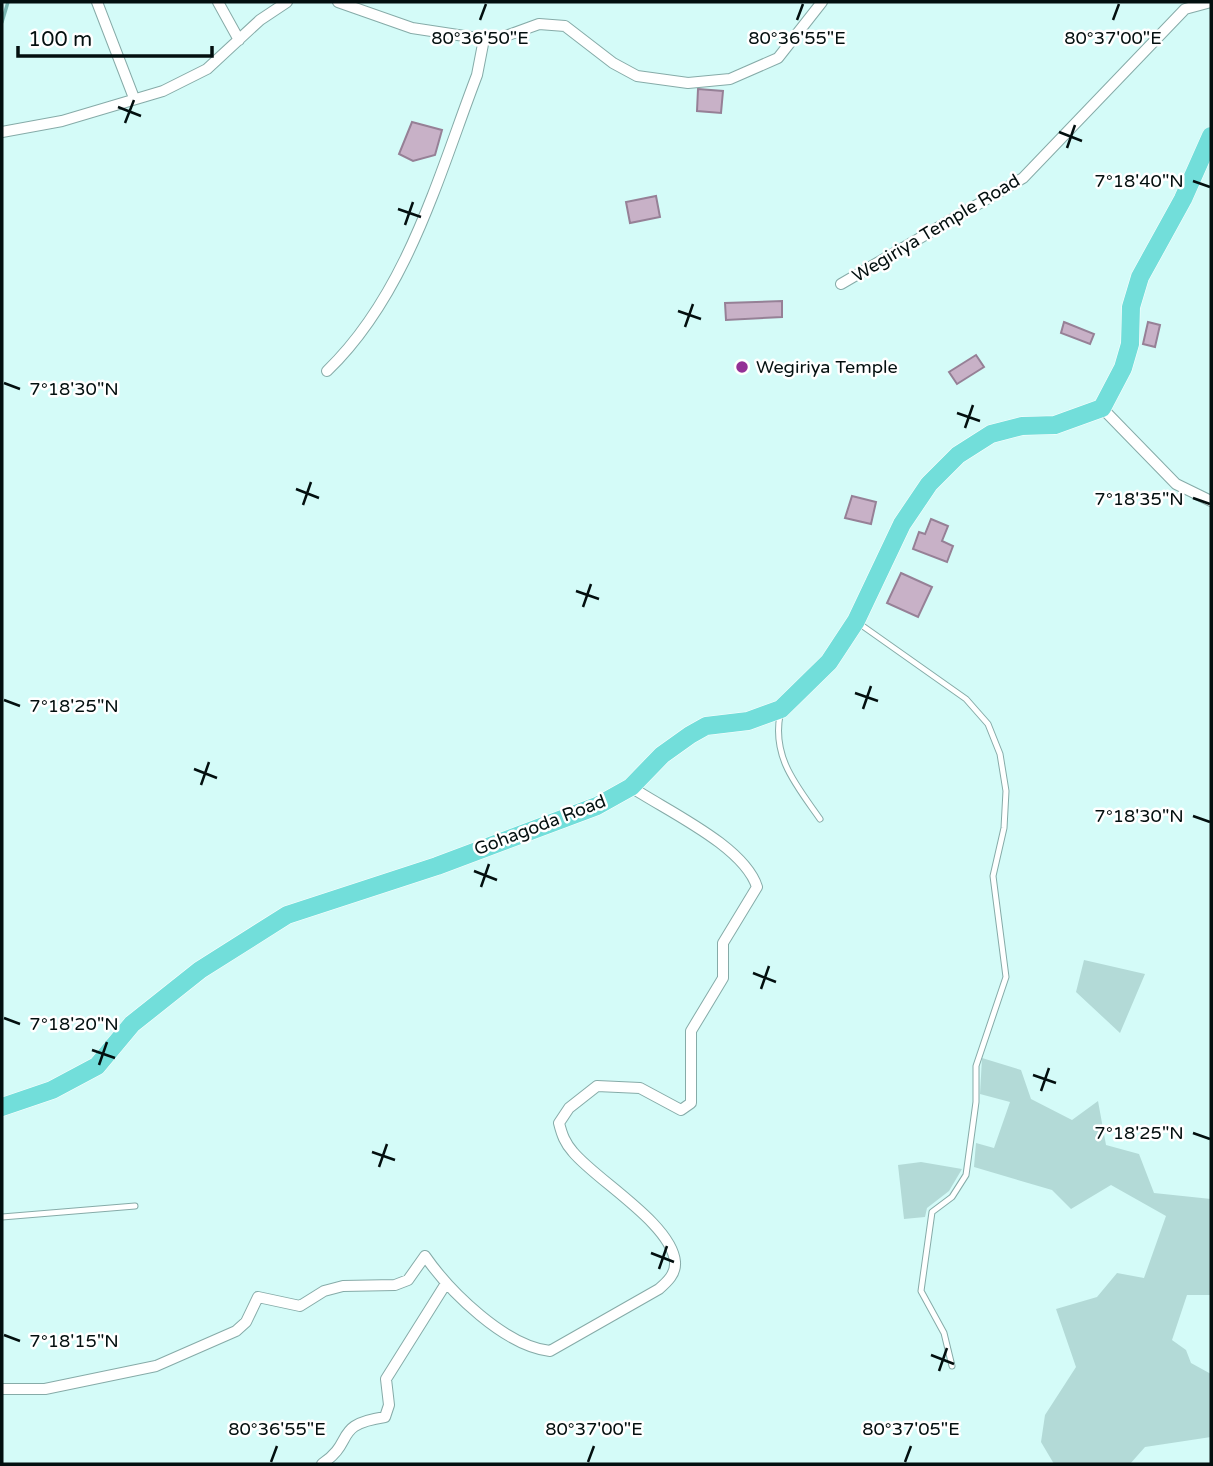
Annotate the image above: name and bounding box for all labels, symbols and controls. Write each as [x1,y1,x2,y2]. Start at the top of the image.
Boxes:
scale bar [18,14,212,58]
text: 100 m [28,27,92,52]
text: 80°36'50"E [431,27,529,49]
text: 80°36'55"E [748,27,846,49]
text: 80°37'00"E [1064,27,1162,49]
street label: Wegiriya Temple Road [848,169,1024,287]
text: 7°18'40"N [1094,170,1184,192]
place label: Wegiriya Temple [756,356,898,378]
marker: Wegiriya Temple [734,359,750,375]
text: 7°18'30"N [29,378,119,400]
text: 7°18'35"N [1094,488,1184,510]
text: 7°18'25"N [29,695,119,717]
street label: Gohagoda Road [471,790,609,860]
text: 7°18'30"N [1094,805,1184,827]
text: 7°18'20"N [29,1013,119,1035]
text: 7°18'25"N [1094,1122,1184,1144]
text: 7°18'15"N [29,1330,119,1352]
text: 80°36'55"E [228,1418,326,1440]
text: 80°37'00"E [545,1418,643,1440]
text: 80°37'05"E [862,1418,960,1440]

